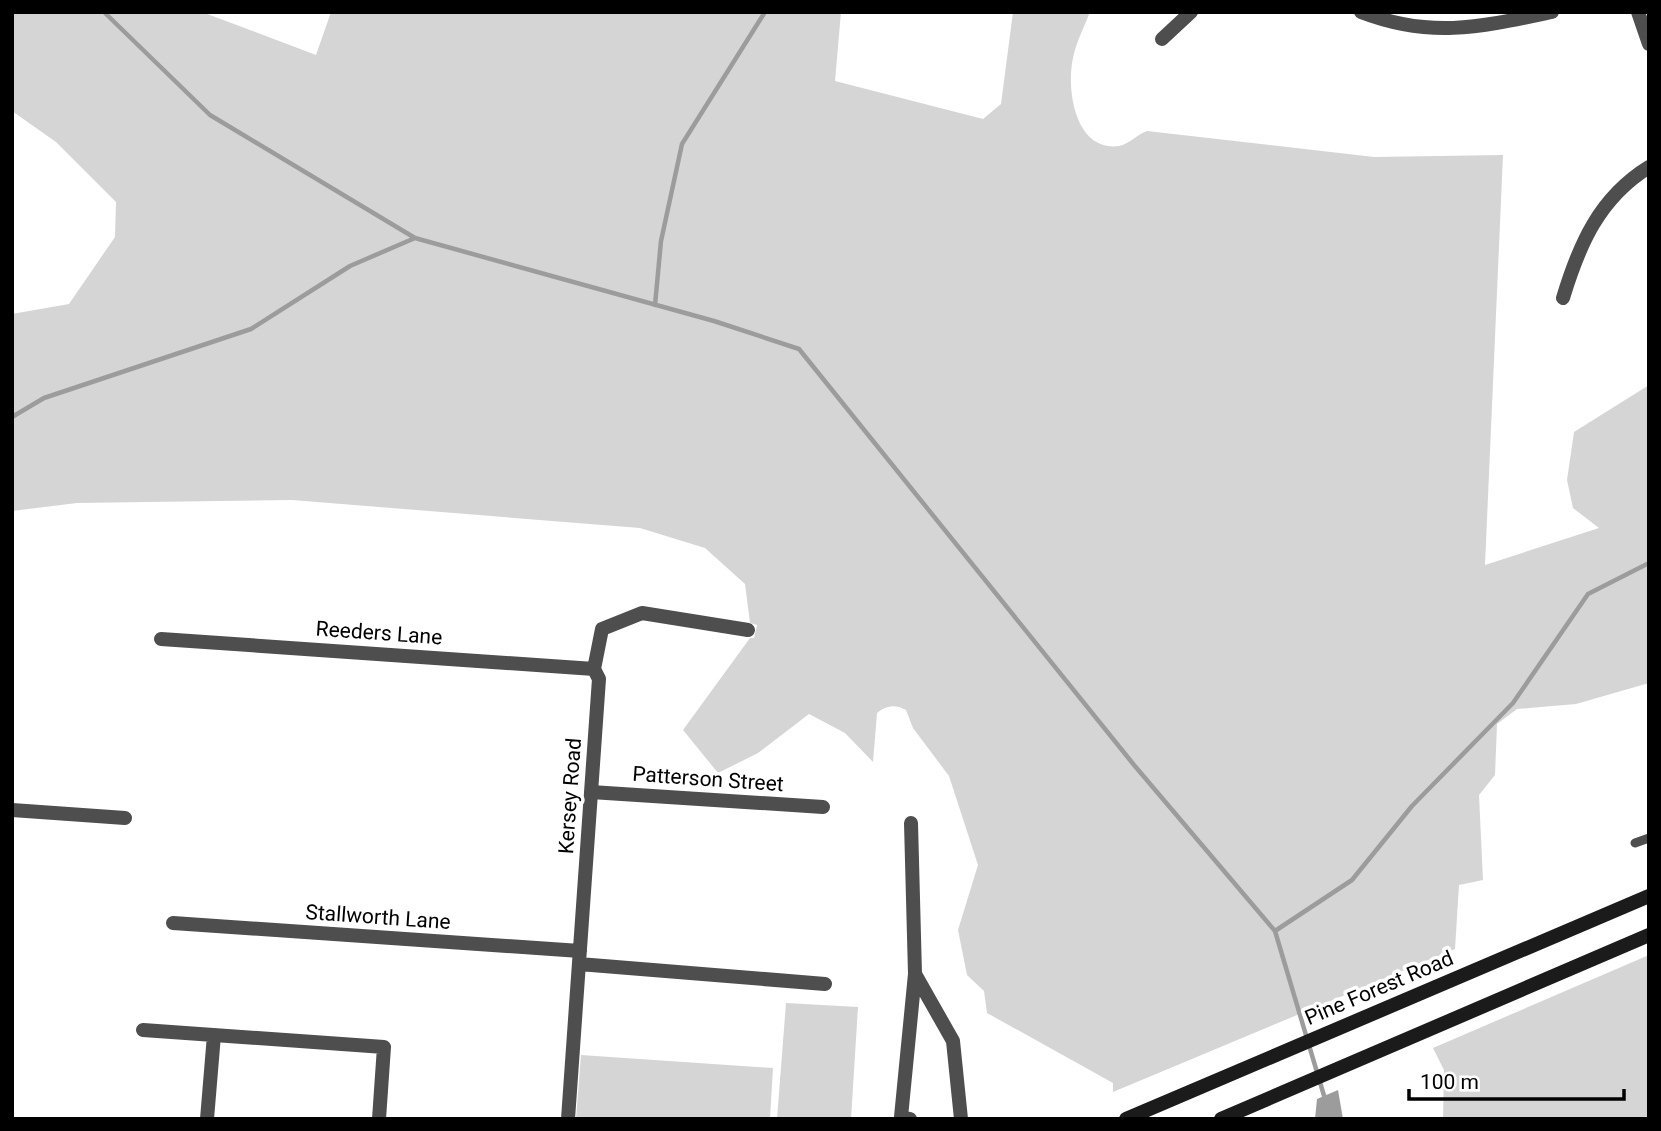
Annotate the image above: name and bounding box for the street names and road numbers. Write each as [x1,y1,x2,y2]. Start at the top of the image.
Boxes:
street label: Reeders Lane [315,617,443,649]
street label: Kersey Road [554,737,586,855]
street label: Patterson Street [632,762,785,796]
street label: Stallworth Lane [305,900,451,934]
street label: Pine Forest Road [1301,946,1457,1030]

